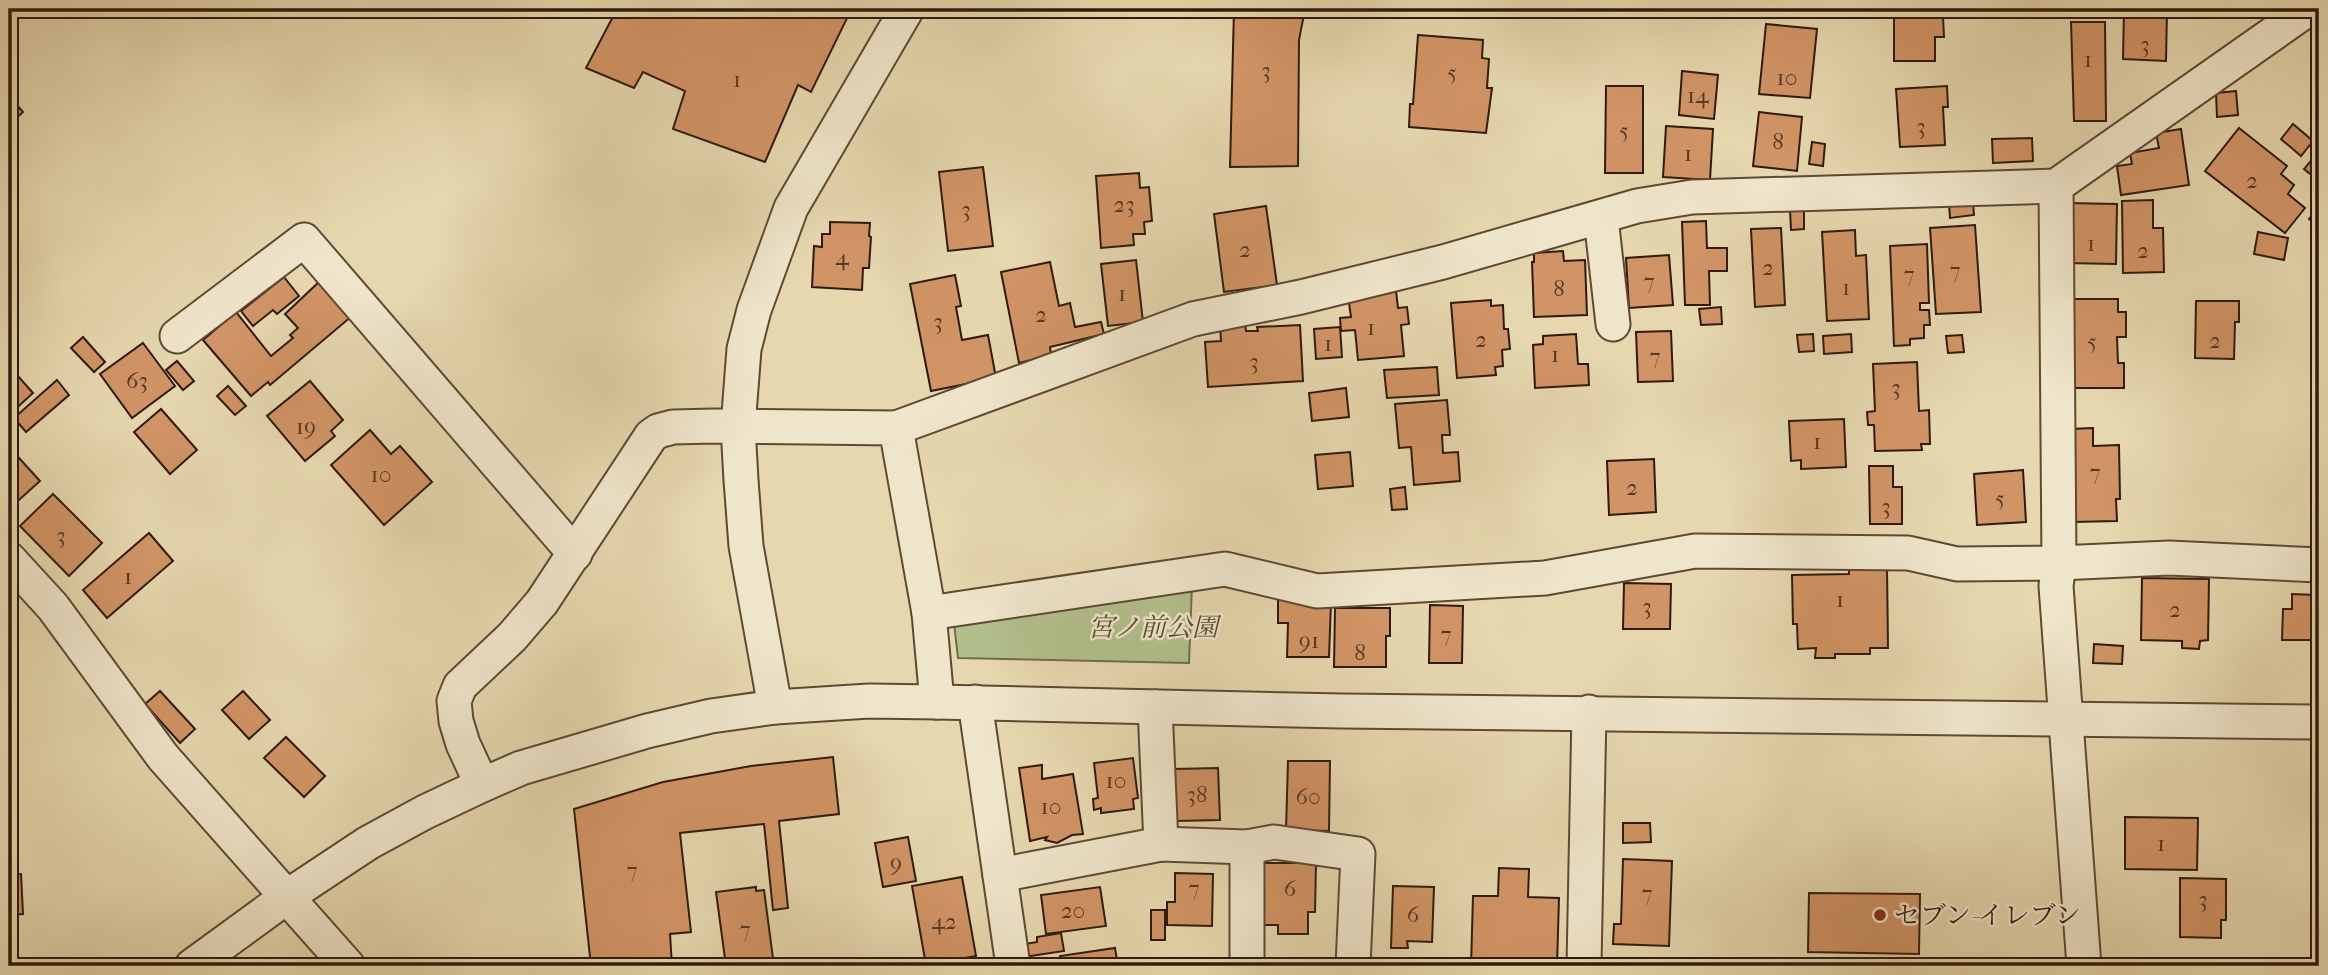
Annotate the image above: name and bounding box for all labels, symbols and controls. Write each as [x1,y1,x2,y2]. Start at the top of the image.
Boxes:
house number: 3 [2140,31,2150,58]
house number: 1 [2084,46,2092,73]
house number: 3 [1261,57,1271,84]
house number: 5 [1447,59,1457,86]
house number: 10 [1777,64,1797,91]
house number: 1 [733,66,741,93]
house number: 14 [1687,82,1710,109]
house number: 3 [1916,113,1926,140]
house number: 5 [1619,117,1629,144]
house number: 8 [1772,128,1784,155]
house number: 1 [1684,140,1692,167]
house number: 2 [2246,167,2258,194]
house number: 23 [1113,191,1135,218]
house number: 3 [961,196,971,223]
house number: 1 [2087,230,2095,257]
house number: 2 [1239,236,1251,263]
house number: 2 [2137,237,2149,264]
house number: 4 [835,244,850,271]
house number: 2 [1762,254,1774,281]
house number: 7 [1949,257,1961,284]
house number: 7 [1903,261,1915,288]
house number: 7 [1643,268,1655,295]
house number: 1 [1842,274,1850,301]
house number: 8 [1553,275,1565,302]
house number: 1 [1118,280,1126,307]
house number: 2 [1035,301,1047,328]
house number: 3 [933,308,943,335]
house number: 1 [1367,314,1375,341]
house number: 2 [1475,326,1487,353]
house number: 2 [2209,327,2221,354]
house number: 5 [2087,328,2097,355]
house number: 1 [1324,330,1332,357]
house number: 1 [1551,341,1559,368]
house number: 7 [1649,343,1661,370]
house number: 3 [1249,348,1259,375]
house number: 63 [126,367,148,394]
house number: 3 [1891,374,1901,401]
house number: 19 [296,413,316,440]
house number: 1 [1813,428,1821,455]
house number: 7 [2089,459,2101,486]
house number: 10 [371,461,391,488]
house number: 2 [1626,474,1638,501]
house number: 5 [1995,485,2005,512]
house number: 3 [1881,493,1891,520]
house number: 3 [56,522,66,549]
house number: 1 [124,563,132,590]
house number: 1 [1836,586,1844,613]
house number: 3 [1642,593,1652,620]
house number: 2 [2169,596,2181,623]
park label: 宮ノ前公園 [1088,612,1222,643]
house number: 7 [1440,621,1452,648]
house number: 91 [1299,627,1319,654]
house number: 8 [1354,639,1366,666]
house number: 10 [1106,767,1126,794]
house number: 38 [1187,781,1208,808]
house number: 60 [1295,783,1321,810]
house number: 10 [1041,793,1061,820]
house number: 1 [2157,830,2165,857]
house number: 9 [890,849,902,876]
house number: 7 [626,857,638,884]
house number: 7 [1188,875,1200,902]
house number: 6 [1284,875,1297,902]
house number: 7 [1641,880,1653,907]
house number: 3 [2198,886,2208,913]
house number: 20 [1061,897,1085,924]
place label: セブン-イレブン [1894,900,2081,931]
house number: 6 [1407,901,1420,928]
marker: セブン-イレブン [1872,907,1888,923]
house number: 42 [931,908,957,935]
house number: 7 [739,916,751,943]

